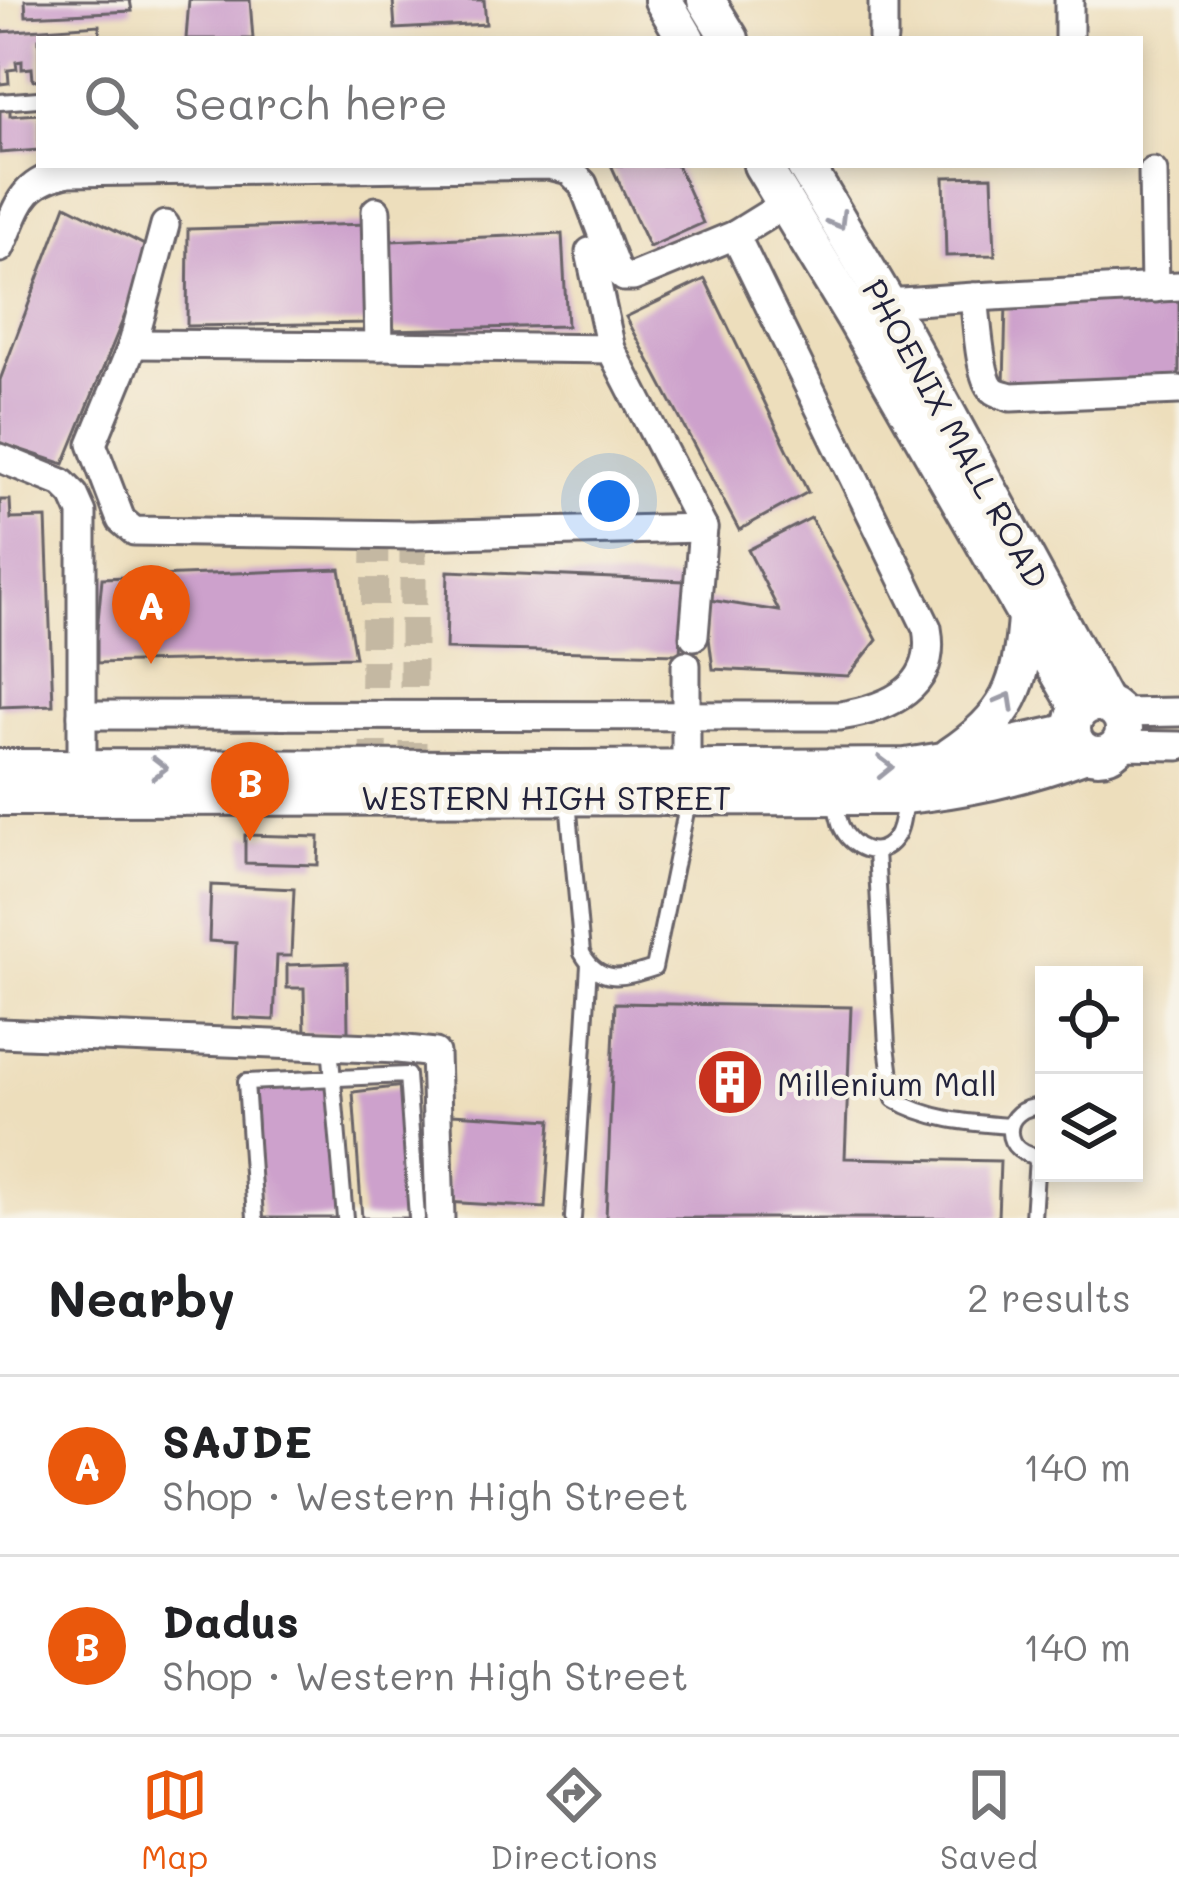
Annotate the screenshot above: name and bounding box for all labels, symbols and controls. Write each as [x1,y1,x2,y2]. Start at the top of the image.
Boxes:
search box [36,36,1143,168]
icon: search [78,69,144,135]
text: Search here [174,73,448,131]
one-way arrow [824,208,847,230]
street label: PHOENIX MALL ROAD [854,271,1060,595]
your location [579,471,639,531]
pin: A [112,565,190,664]
one-way arrow [991,692,1014,714]
pin: B [211,742,289,841]
one-way arrow [877,754,895,780]
one-way arrow [151,755,169,781]
street label: WESTERN HIGH STREET [361,775,731,818]
map controls [1035,966,1143,1182]
button: locate [1035,966,1143,1074]
building icon: Millenium Mall [695,1047,765,1117]
place label: Millenium Mall [777,1061,997,1104]
button: layers [1035,1074,1143,1182]
text: Nearby [48,1263,235,1330]
text: 2 results [967,1271,1131,1322]
text: SAJDE [162,1411,312,1469]
text: A [73,1440,101,1491]
text: 140 m [1023,1440,1131,1491]
text: Shop · Western High Street [162,1469,688,1520]
text: Dadus [162,1591,299,1649]
text: B [74,1620,100,1671]
text: 140 m [1023,1620,1131,1671]
text: Shop · Western High Street [162,1649,688,1700]
tab: Map [141,1762,208,1877]
tab: Directions [490,1762,658,1877]
tab: Saved [940,1762,1038,1877]

